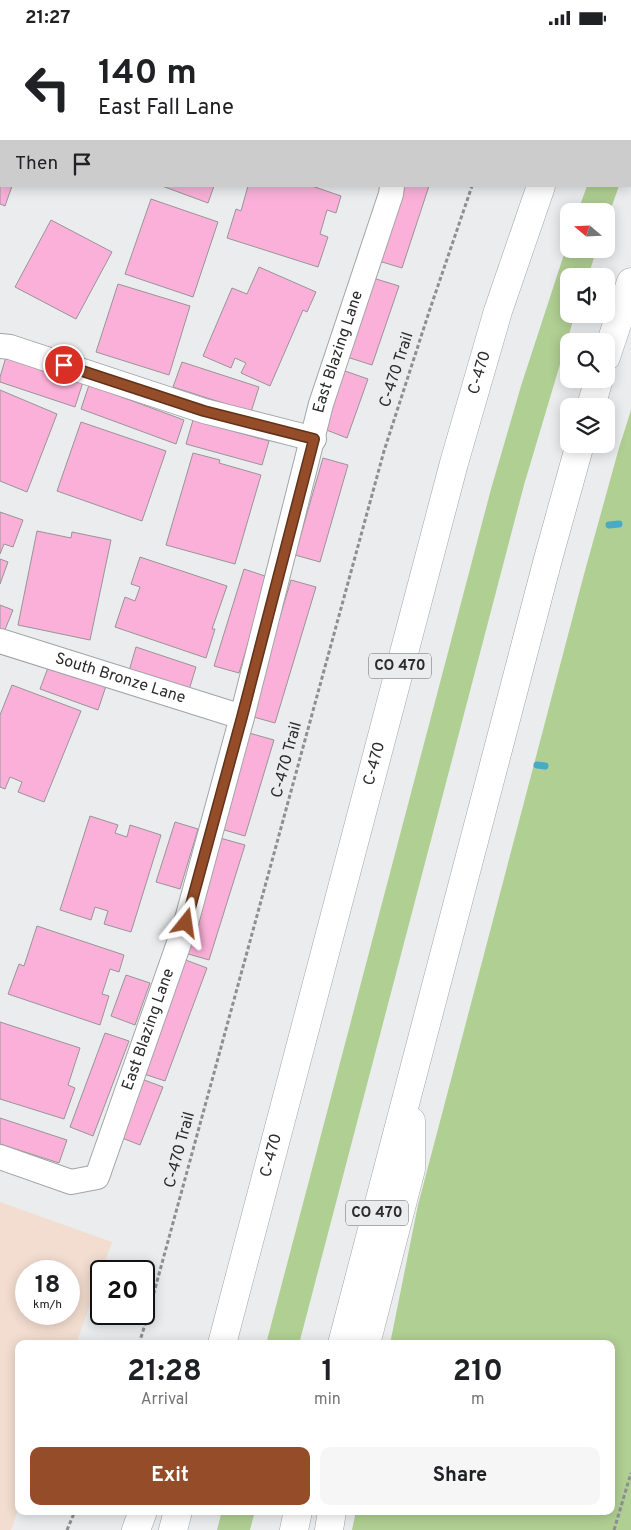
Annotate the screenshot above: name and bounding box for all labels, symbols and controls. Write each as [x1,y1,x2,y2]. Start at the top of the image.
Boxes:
text: 21:27 [25,6,70,30]
text: 140 m [98,52,197,96]
icon: left [15,55,80,120]
text: East Fall Lane [98,95,234,122]
icon: arrive [68,150,96,178]
text: Then [15,152,58,176]
north arrow [560,203,615,257]
map controls [560,203,615,453]
button: sound [560,268,615,323]
street label: East Blazing Lane [309,288,368,415]
street label: C-470 Trail [375,330,419,410]
button: search [560,333,615,388]
pin [43,344,85,386]
street label: C-470 [464,349,496,397]
icon: arrive [50,351,78,379]
button: layers [560,398,615,453]
street label: South Bronze Lane [52,649,188,709]
road number: CO 470 [369,653,431,679]
street label: C-470 Trail [267,720,307,800]
street label: C-470 [359,740,390,788]
position arrow [159,896,211,948]
street label: East Blazing Lane [118,966,179,1093]
street label: C-470 Trail [160,1110,200,1190]
street label: C-470 [256,1131,287,1179]
road number: CO 470 [346,1201,408,1225]
speed limit sign: 20 [90,1260,155,1325]
text: 18 [35,1270,60,1302]
text: km/h [33,1297,62,1313]
text: 21:28 [127,1354,202,1391]
text: 1 [321,1354,333,1391]
text: 210 [453,1354,503,1391]
text: Arrival [141,1390,188,1410]
text: min [314,1390,341,1410]
text: m [471,1390,485,1410]
button: Exit [30,1447,310,1505]
button: Share [320,1447,600,1505]

